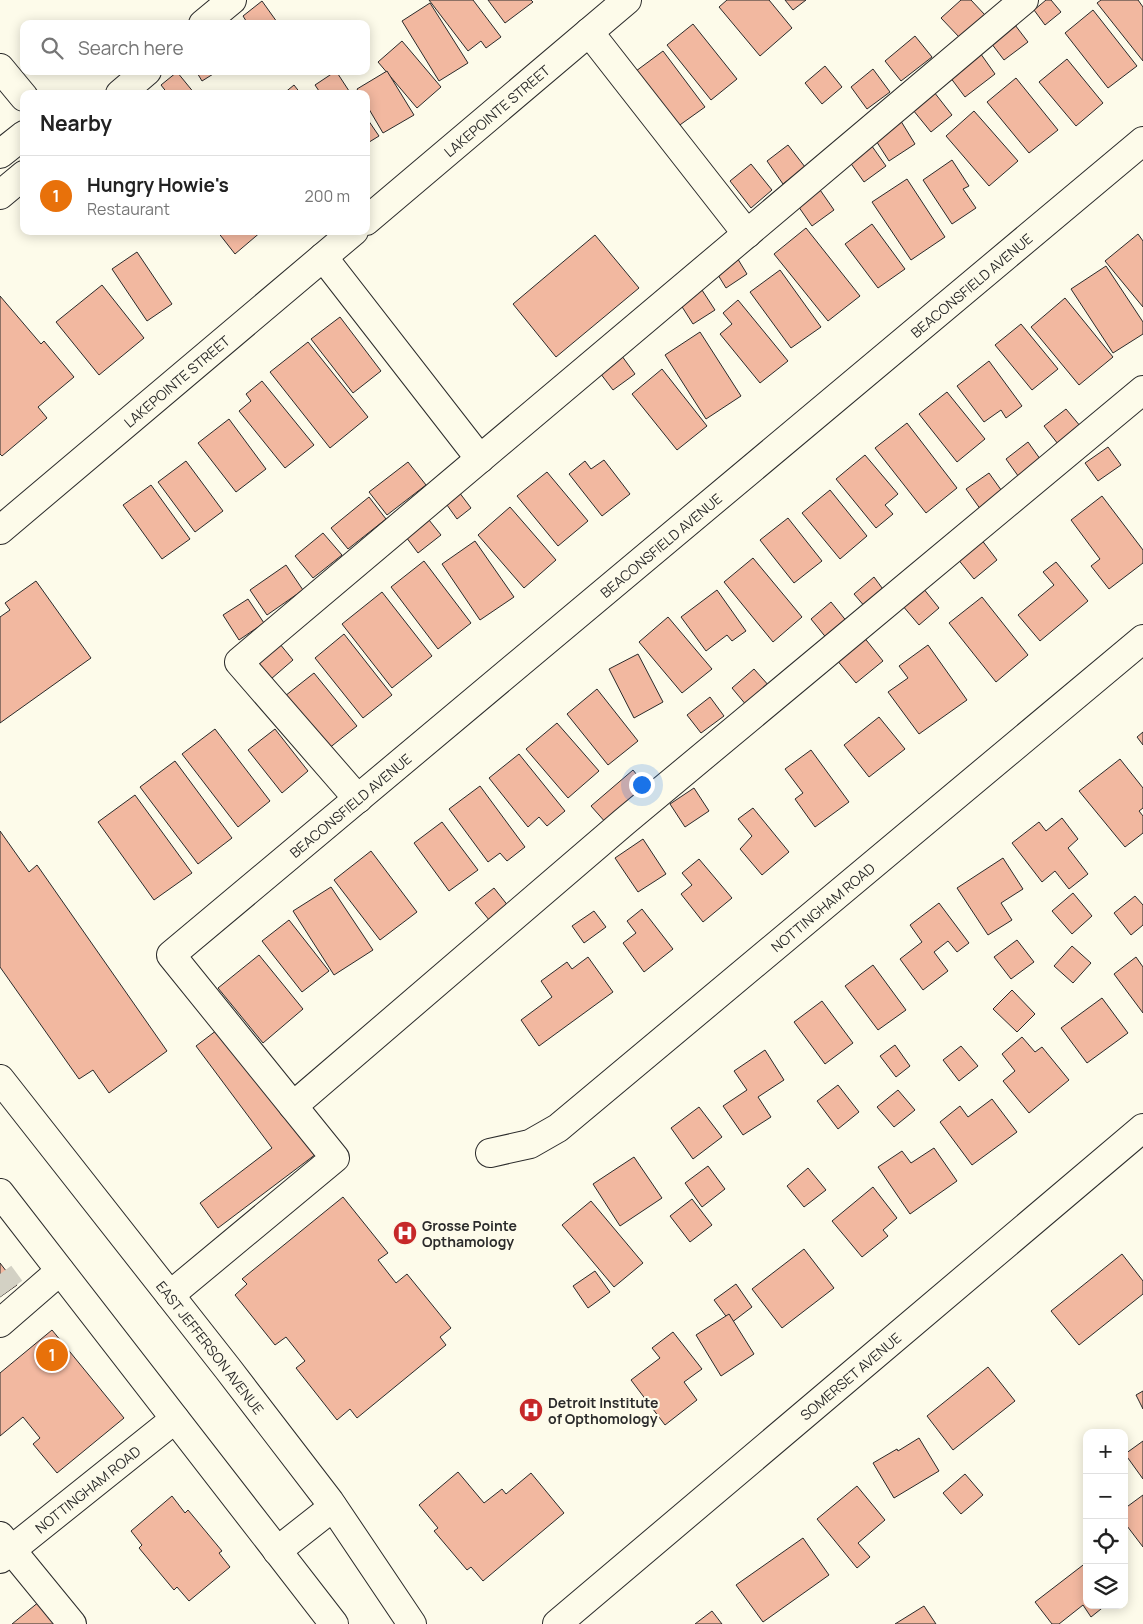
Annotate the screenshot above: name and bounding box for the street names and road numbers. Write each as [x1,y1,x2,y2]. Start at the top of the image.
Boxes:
street label: LAKEPOINTE STREET [440,60,554,161]
street label: BEACONSFIELD AVENUE [906,229,1036,341]
street label: LAKEPOINTE STREET [119,330,234,431]
street label: BEACONSFIELD AVENUE [596,489,725,601]
street label: BEACONSFIELD AVENUE [285,749,415,861]
street label: NOTTINGHAM ROAD [767,858,878,956]
street label: EAST JEFFERSON AVENUE [153,1277,269,1418]
street label: SOMERSET AVENUE [796,1328,905,1424]
street label: NOTTINGHAM ROAD [31,1441,144,1537]

